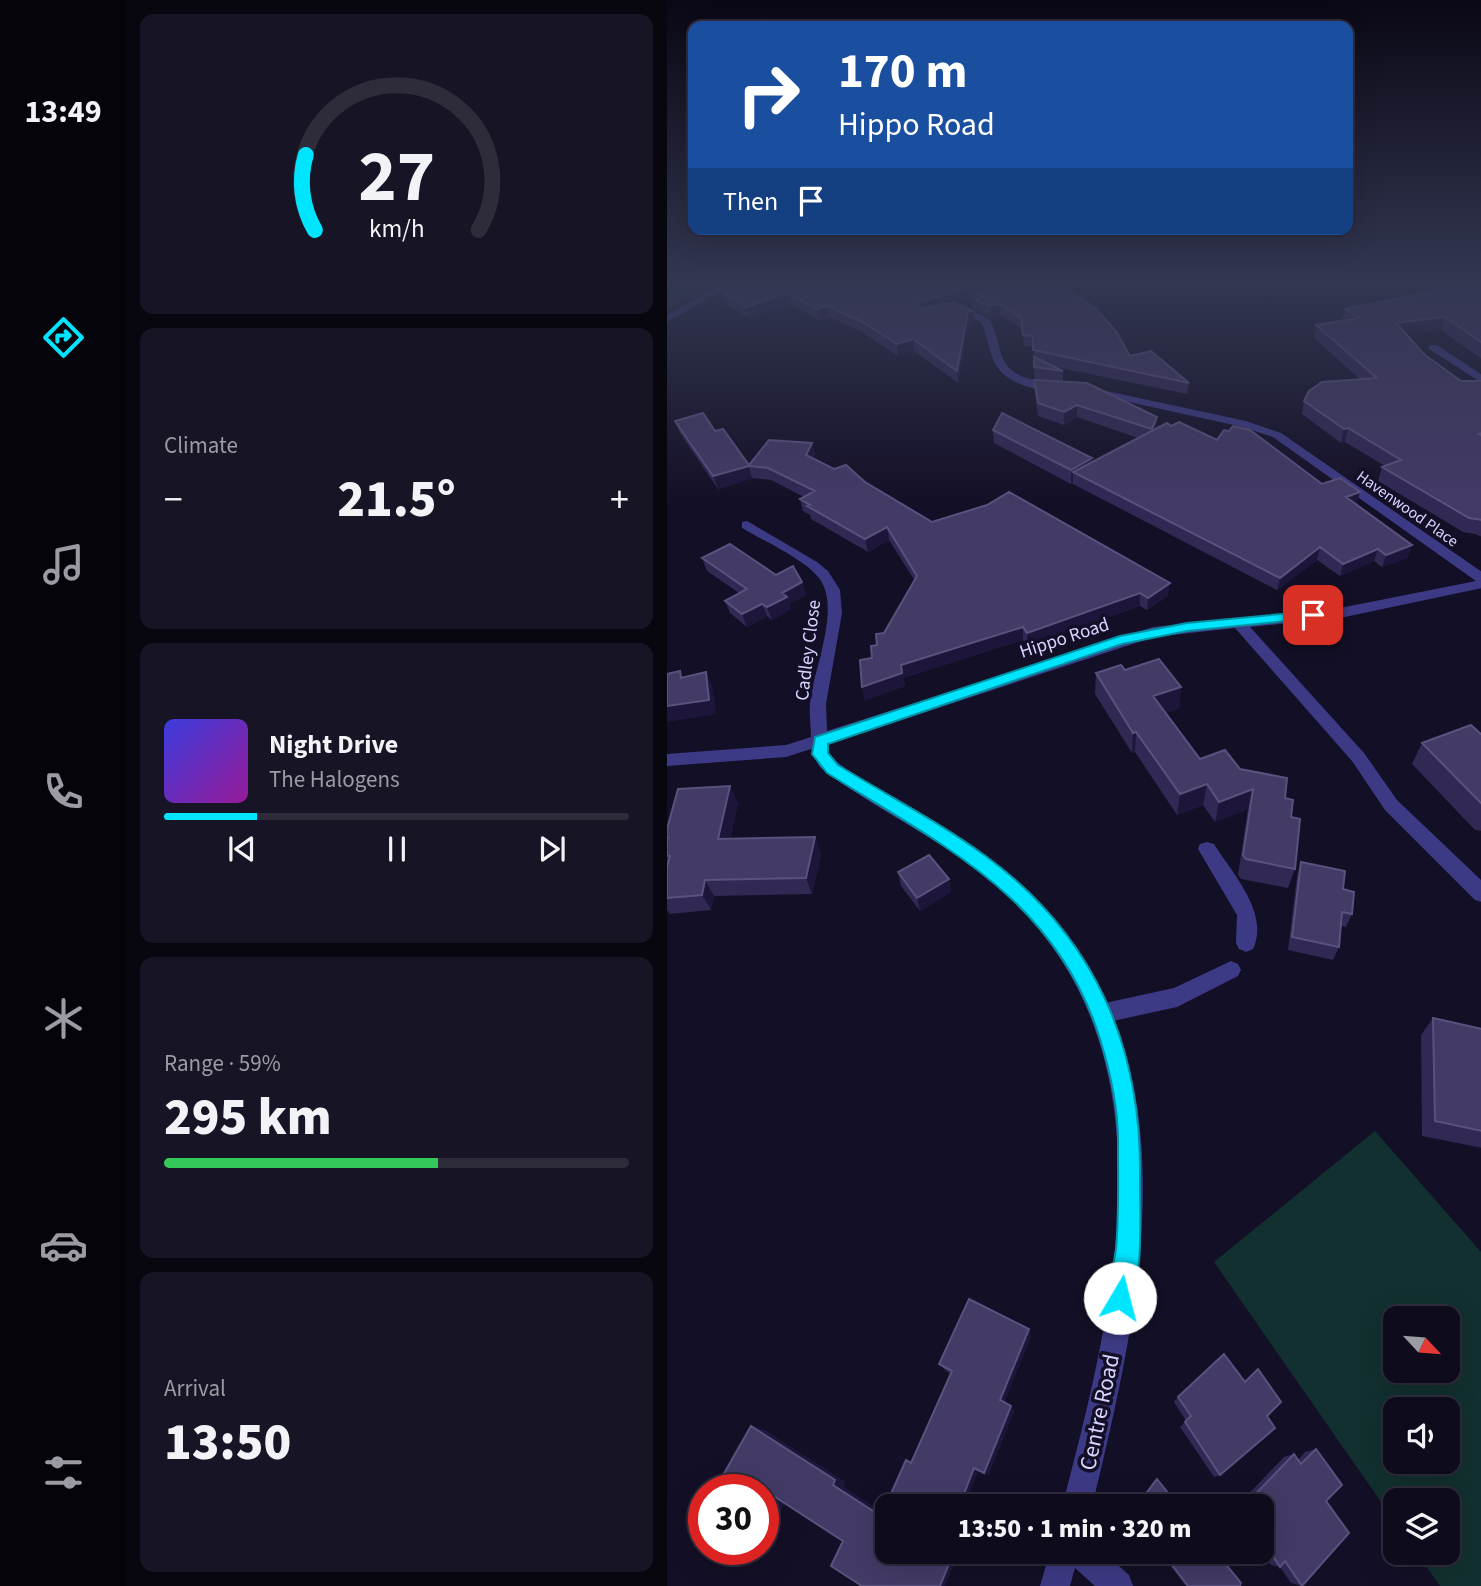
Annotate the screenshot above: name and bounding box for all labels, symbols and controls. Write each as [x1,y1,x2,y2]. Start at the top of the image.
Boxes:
text: 170 m [838,37,967,107]
icon: right [723,49,814,140]
text: 13:49 [24,89,102,135]
text: Hippo Road [838,102,995,148]
text: 27 [358,126,435,230]
icon: arrive [792,182,830,220]
text: Then [723,183,778,220]
text: km/h [369,211,424,247]
icon: directions [39,313,88,362]
text: Climate [164,429,238,462]
text: 21.5° [337,463,456,537]
street label: Havenwood Place [1352,466,1463,552]
text: − [164,473,183,527]
text: + [610,473,629,527]
icon: music [39,540,88,589]
pin [1283,585,1343,645]
icon: arrive [1294,596,1332,634]
street label: Cadley Close [789,598,828,702]
street label: Hippo Road [1016,611,1113,666]
text: Night Drive [269,726,398,763]
text: The Halogens [269,763,400,796]
icon: phone [39,767,88,816]
icon: previous [223,830,261,868]
icon: pause [378,830,416,868]
icon: next [533,830,571,868]
icon: climate [39,994,88,1043]
text: Range · 59% [164,1047,281,1080]
text: 295 km [164,1081,332,1155]
icon: car [39,1221,88,1270]
position arrow [1083,1261,1157,1335]
north arrow [1383,1306,1460,1382]
map controls [1383,1306,1460,1565]
street label: Centre Road [1071,1351,1128,1473]
text: Arrival [164,1372,226,1405]
button: sound [1383,1397,1460,1474]
text: 13:50 [164,1406,291,1480]
icon: filters [39,1448,88,1497]
speed limit sign: 30 [688,1474,779,1565]
button: layers [1383,1488,1460,1565]
text: 13:50 · 1 min · 320 m [958,1510,1191,1547]

